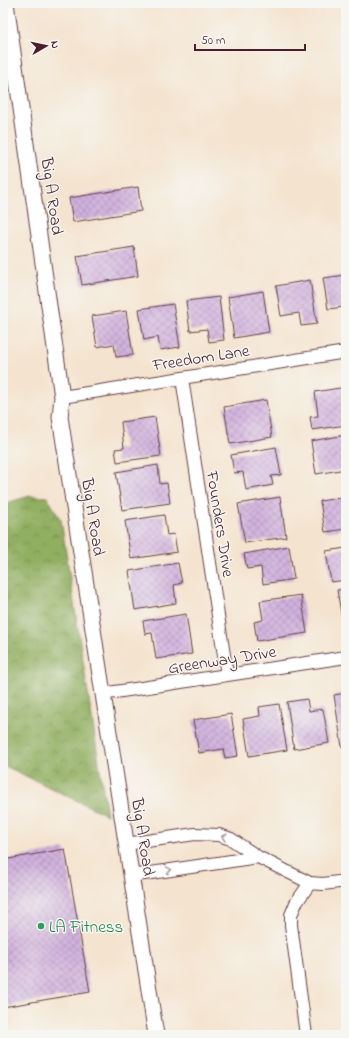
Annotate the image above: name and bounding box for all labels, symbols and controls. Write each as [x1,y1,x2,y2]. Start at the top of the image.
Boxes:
north arrow [26,26,66,66]
scale bar [195,26,305,52]
text: 50 m [201,32,225,50]
text: N [46,40,63,50]
street label: Big A Road [32,155,69,237]
street label: Freedom Lane [150,338,252,379]
street label: Founders Drive [199,468,240,580]
street label: Big A Road [72,476,111,559]
street label: Greenway Drive [166,640,279,682]
street label: Big A Road [122,796,161,879]
one-way arrow [221,833,228,842]
one-way arrow [166,866,173,875]
place label: LA Fitness [49,915,123,940]
marker: LA Fitness [36,921,46,931]

